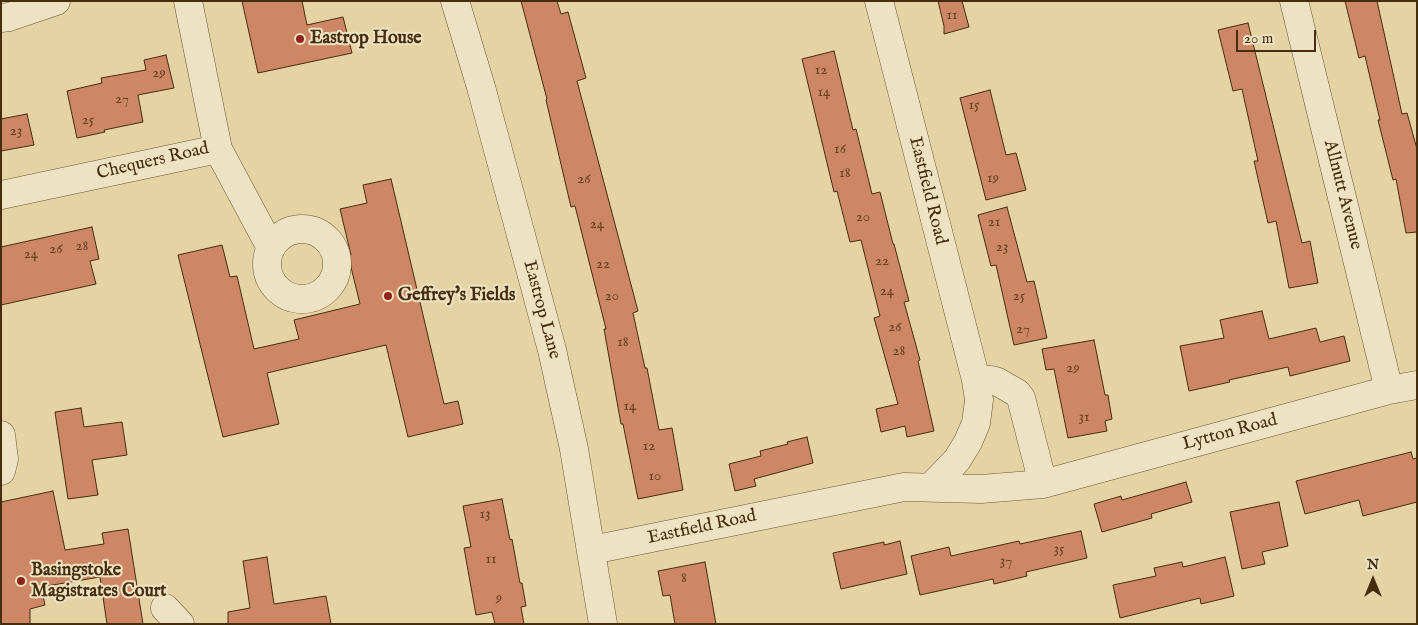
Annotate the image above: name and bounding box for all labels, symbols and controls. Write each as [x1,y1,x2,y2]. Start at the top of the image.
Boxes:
house number: 11 [946,7,958,25]
scale bar [1238,20,1318,52]
place label: Eastrop House [310,28,421,50]
text: 20 m [1244,29,1273,48]
marker: Eastrop House [294,33,306,45]
house number: 12 [815,62,827,80]
house number: 29 [152,65,166,83]
house number: 14 [818,84,830,102]
house number: 27 [115,91,129,109]
house number: 15 [968,97,980,115]
house number: 25 [82,112,94,130]
house number: 23 [10,123,22,141]
street label: Eastfield Road [903,135,951,247]
street label: Allnutt Avenue [1318,138,1366,252]
street label: Chequers Road [95,139,211,185]
house number: 16 [834,141,846,159]
house number: 18 [839,165,851,183]
house number: 19 [987,170,999,188]
house number: 26 [577,171,591,189]
house number: 20 [856,209,870,227]
house number: 21 [988,214,1000,232]
house number: 24 [590,216,604,234]
house number: 28 [76,238,88,256]
house number: 23 [996,239,1008,257]
house number: 26 [49,241,63,259]
house number: 24 [24,246,38,264]
house number: 22 [875,253,889,271]
house number: 22 [596,256,610,274]
street label: Eastrop Lane [517,258,565,362]
house number: 24 [880,283,894,301]
place label: Geffrey's Fields [398,285,515,307]
house number: 20 [605,288,619,306]
house number: 25 [1013,288,1025,306]
marker: Geffrey's Fields [382,290,394,302]
house number: 26 [888,319,902,337]
house number: 27 [1016,321,1030,339]
house number: 18 [617,334,629,352]
house number: 28 [893,343,905,361]
house number: 29 [1066,360,1080,378]
house number: 14 [624,398,636,416]
house number: 31 [1078,409,1090,427]
street label: Lytton Road [1180,410,1280,456]
house number: 12 [643,438,655,456]
house number: 10 [649,468,661,486]
house number: 13 [479,506,491,524]
street label: Eastfield Road [646,506,758,550]
house number: 35 [1053,541,1065,559]
house number: 11 [485,551,497,569]
house number: 37 [1000,553,1012,571]
north arrow [1348,555,1398,605]
text: N [1367,556,1379,574]
place label: Basingstoke Magistrates Court [31,560,167,602]
house number: 8 [681,570,687,588]
marker: Basingstoke Magistrates Court [15,575,27,587]
house number: 9 [496,590,502,608]

